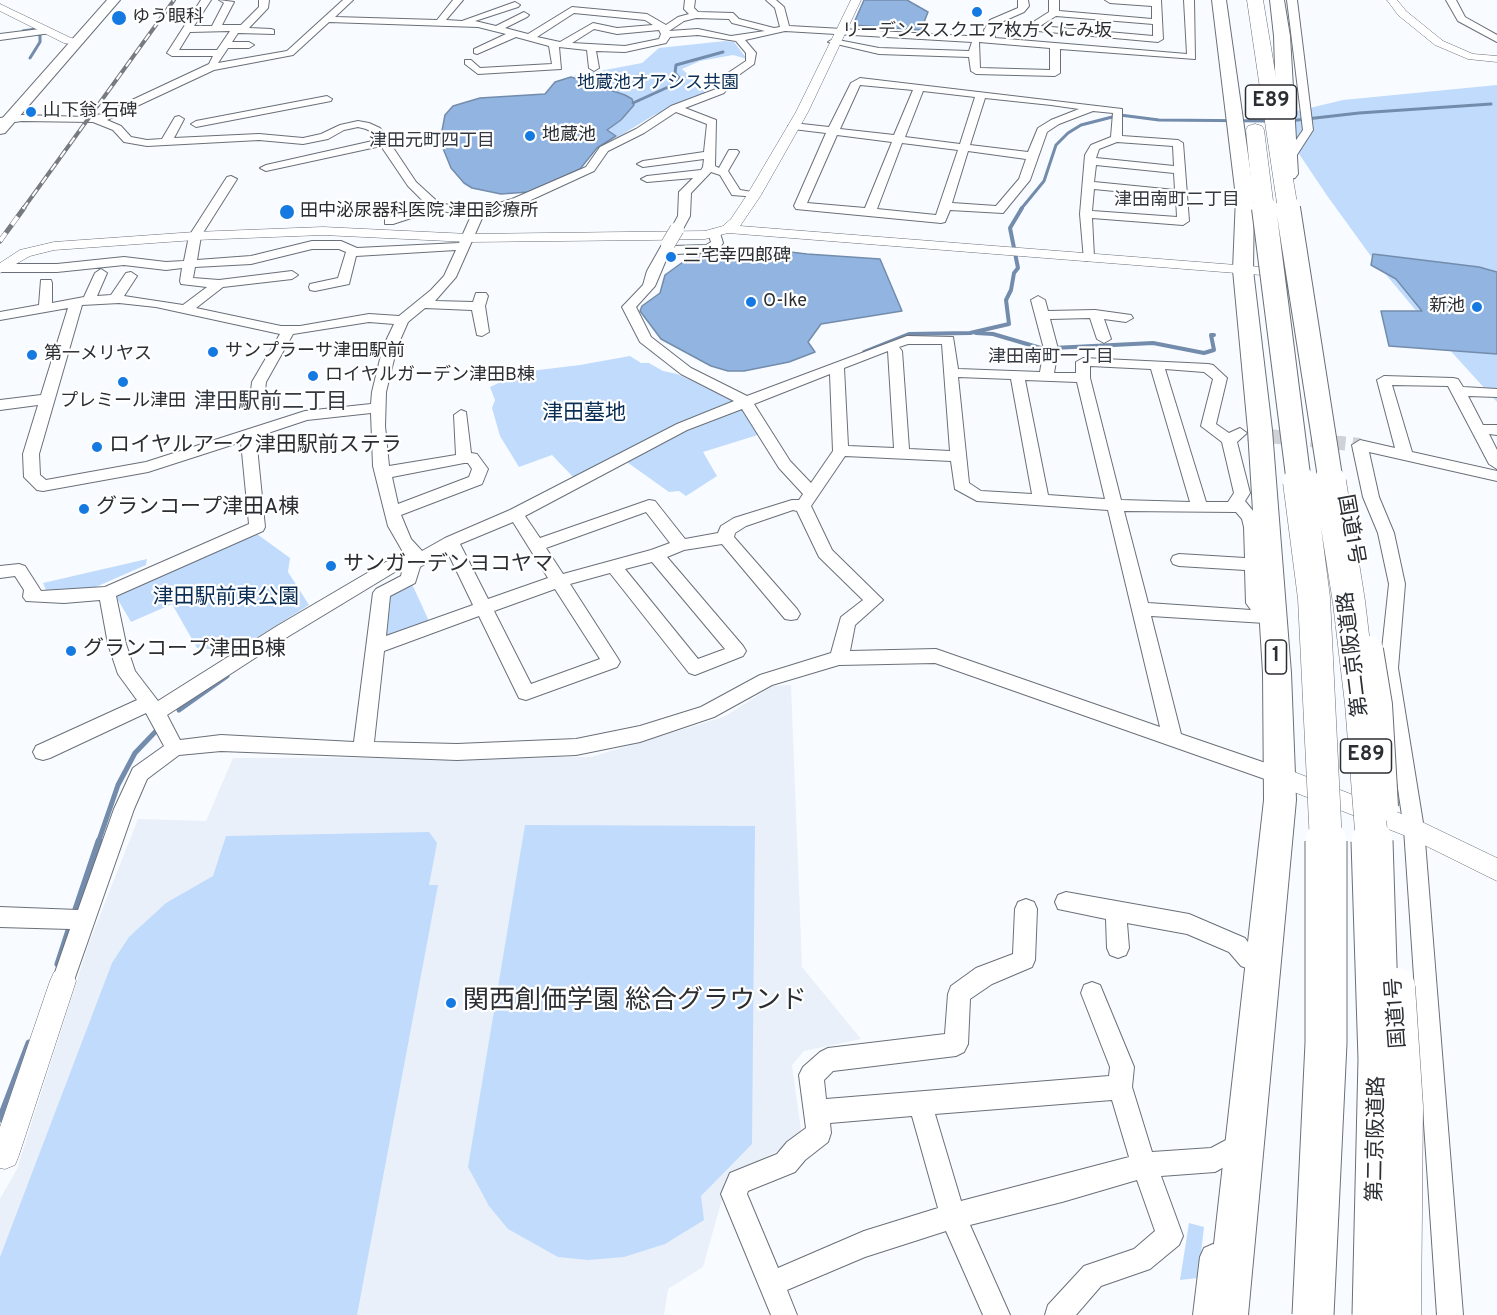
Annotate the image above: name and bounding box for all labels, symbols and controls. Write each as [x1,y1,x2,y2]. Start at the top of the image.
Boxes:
marker: リーデンススクエア枚方くにみ坂 [970,5,984,19]
place label: ゆう眼科 [132,7,204,29]
marker: ゆう眼科 [110,9,128,27]
place label: リーデンススクエア枚方くにみ坂 [842,21,1112,43]
park label: 地蔵池オアシス共園 [577,73,739,95]
road number: E89 [1246,85,1296,119]
place label: 山下翁 石碑 [43,101,137,123]
marker: 山下翁 石碑 [24,105,38,119]
place label: 地蔵池 [542,125,596,147]
marker: 地蔵池 [523,129,537,143]
district label: 津田元町四丁目 [369,131,495,153]
district label: 津田南町二丁目 [1114,190,1240,212]
place label: 田中泌尿器科医院 津田診療所 [300,201,538,223]
marker: 田中泌尿器科医院 津田診療所 [278,203,296,221]
place label: 三宅幸四郎碑 [683,246,791,268]
marker: 三宅幸四郎碑 [664,250,678,264]
place label: O-Ike [763,291,807,313]
marker: O-Ike [744,295,758,309]
place label: 新池 [1429,296,1465,318]
marker: 新池 [1470,300,1484,314]
place label: サンプラーサ津田駅前 [225,341,405,363]
place label: 第一メリヤス [44,344,152,366]
marker: サンプラーサ津田駅前 [206,345,220,359]
district label: 津田南町一丁目 [988,347,1114,369]
marker: 第一メリヤス [25,348,39,362]
place label: ロイヤルガーデン津田B棟 [325,365,535,387]
marker: ロイヤルガーデン津田B棟 [306,369,320,383]
marker: プレミール津田 [116,375,130,389]
place label: プレミール津田 [60,391,186,413]
district label: 津田駅前二丁目 [194,391,348,417]
park label: 津田墓地 [542,402,626,428]
place label: ロイヤルアーク津田駅前ステラ [109,434,402,460]
marker: ロイヤルアーク津田駅前ステラ [90,440,104,454]
street label: 国道1号 [1330,493,1368,567]
place label: グランコープ津田A棟 [96,496,299,522]
marker: グランコープ津田A棟 [77,502,91,516]
place label: サンガーデンヨコヤマ [343,553,553,579]
marker: サンガーデンヨコヤマ [324,559,338,573]
park label: 津田駅前東公園 [153,586,299,612]
street label: 第二京阪道路 [1335,590,1375,718]
place label: グランコープ津田B棟 [83,638,286,664]
road number: 1 [1266,640,1286,674]
marker: グランコープ津田B棟 [64,644,78,658]
road number: E89 [1340,739,1392,773]
street label: 国道1号 [1383,977,1413,1049]
place label: 関西創価学園 総合グラウンド [463,987,807,1019]
marker: 関西創価学園 総合グラウンド [444,996,458,1010]
street label: 第二京阪道路 [1364,1076,1392,1202]

